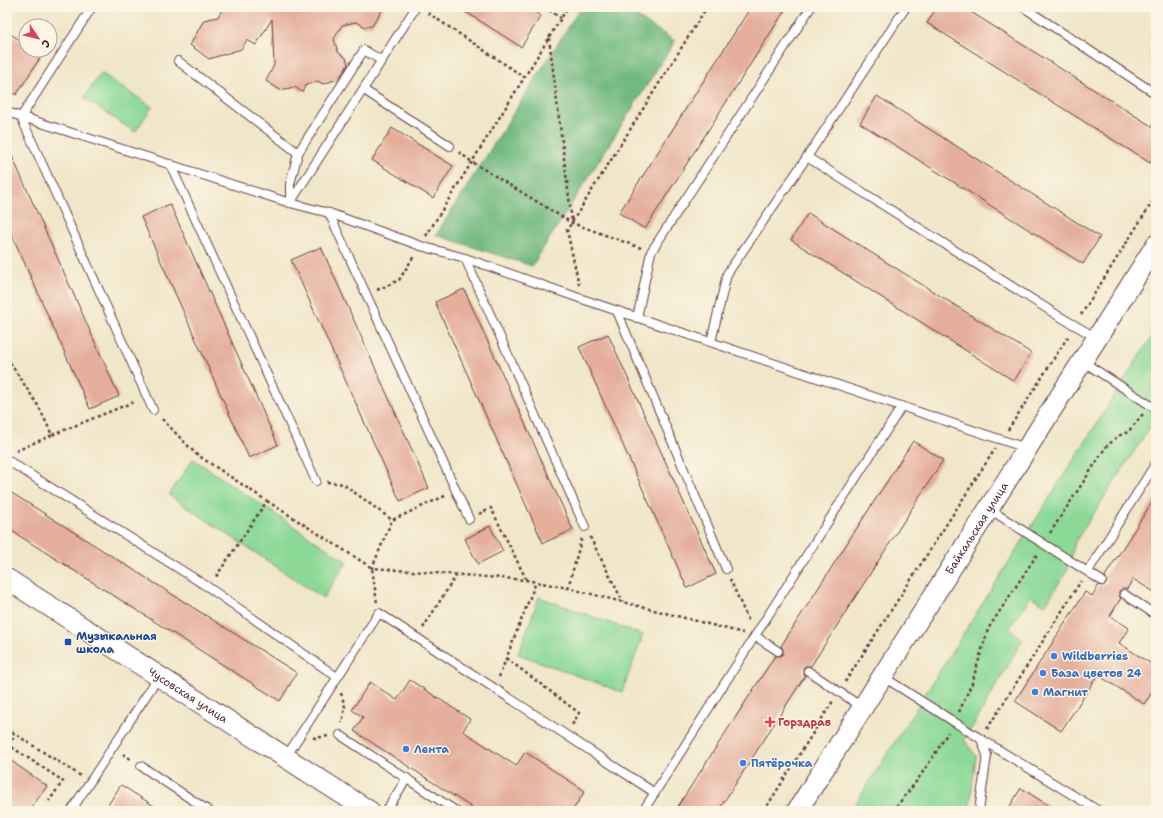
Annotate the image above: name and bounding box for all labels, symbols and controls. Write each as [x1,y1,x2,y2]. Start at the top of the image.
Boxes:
north arrow [18,18,58,58]
text: С [38,36,54,51]
street label: Байкальская улица [942,479,1011,577]
place label: Музыкальная школа [76,629,157,657]
marker: Музыкальная школа [63,637,73,647]
place label: Wildberries [1062,649,1128,664]
marker: Wildberries [1049,651,1059,661]
street label: Чусовская улица [145,664,231,726]
place label: База цветов 24 [1051,666,1142,681]
marker: База цветов 24 [1038,668,1048,678]
place label: Магнит [1043,685,1088,700]
marker: Магнит [1030,687,1040,697]
place label: Горздрав [778,715,831,730]
marker: Горздрав [765,717,775,727]
place label: Лента [414,742,449,757]
marker: Лента [401,744,411,754]
place label: Пятёрочка [751,756,813,771]
marker: Пятёрочка [738,758,748,768]

